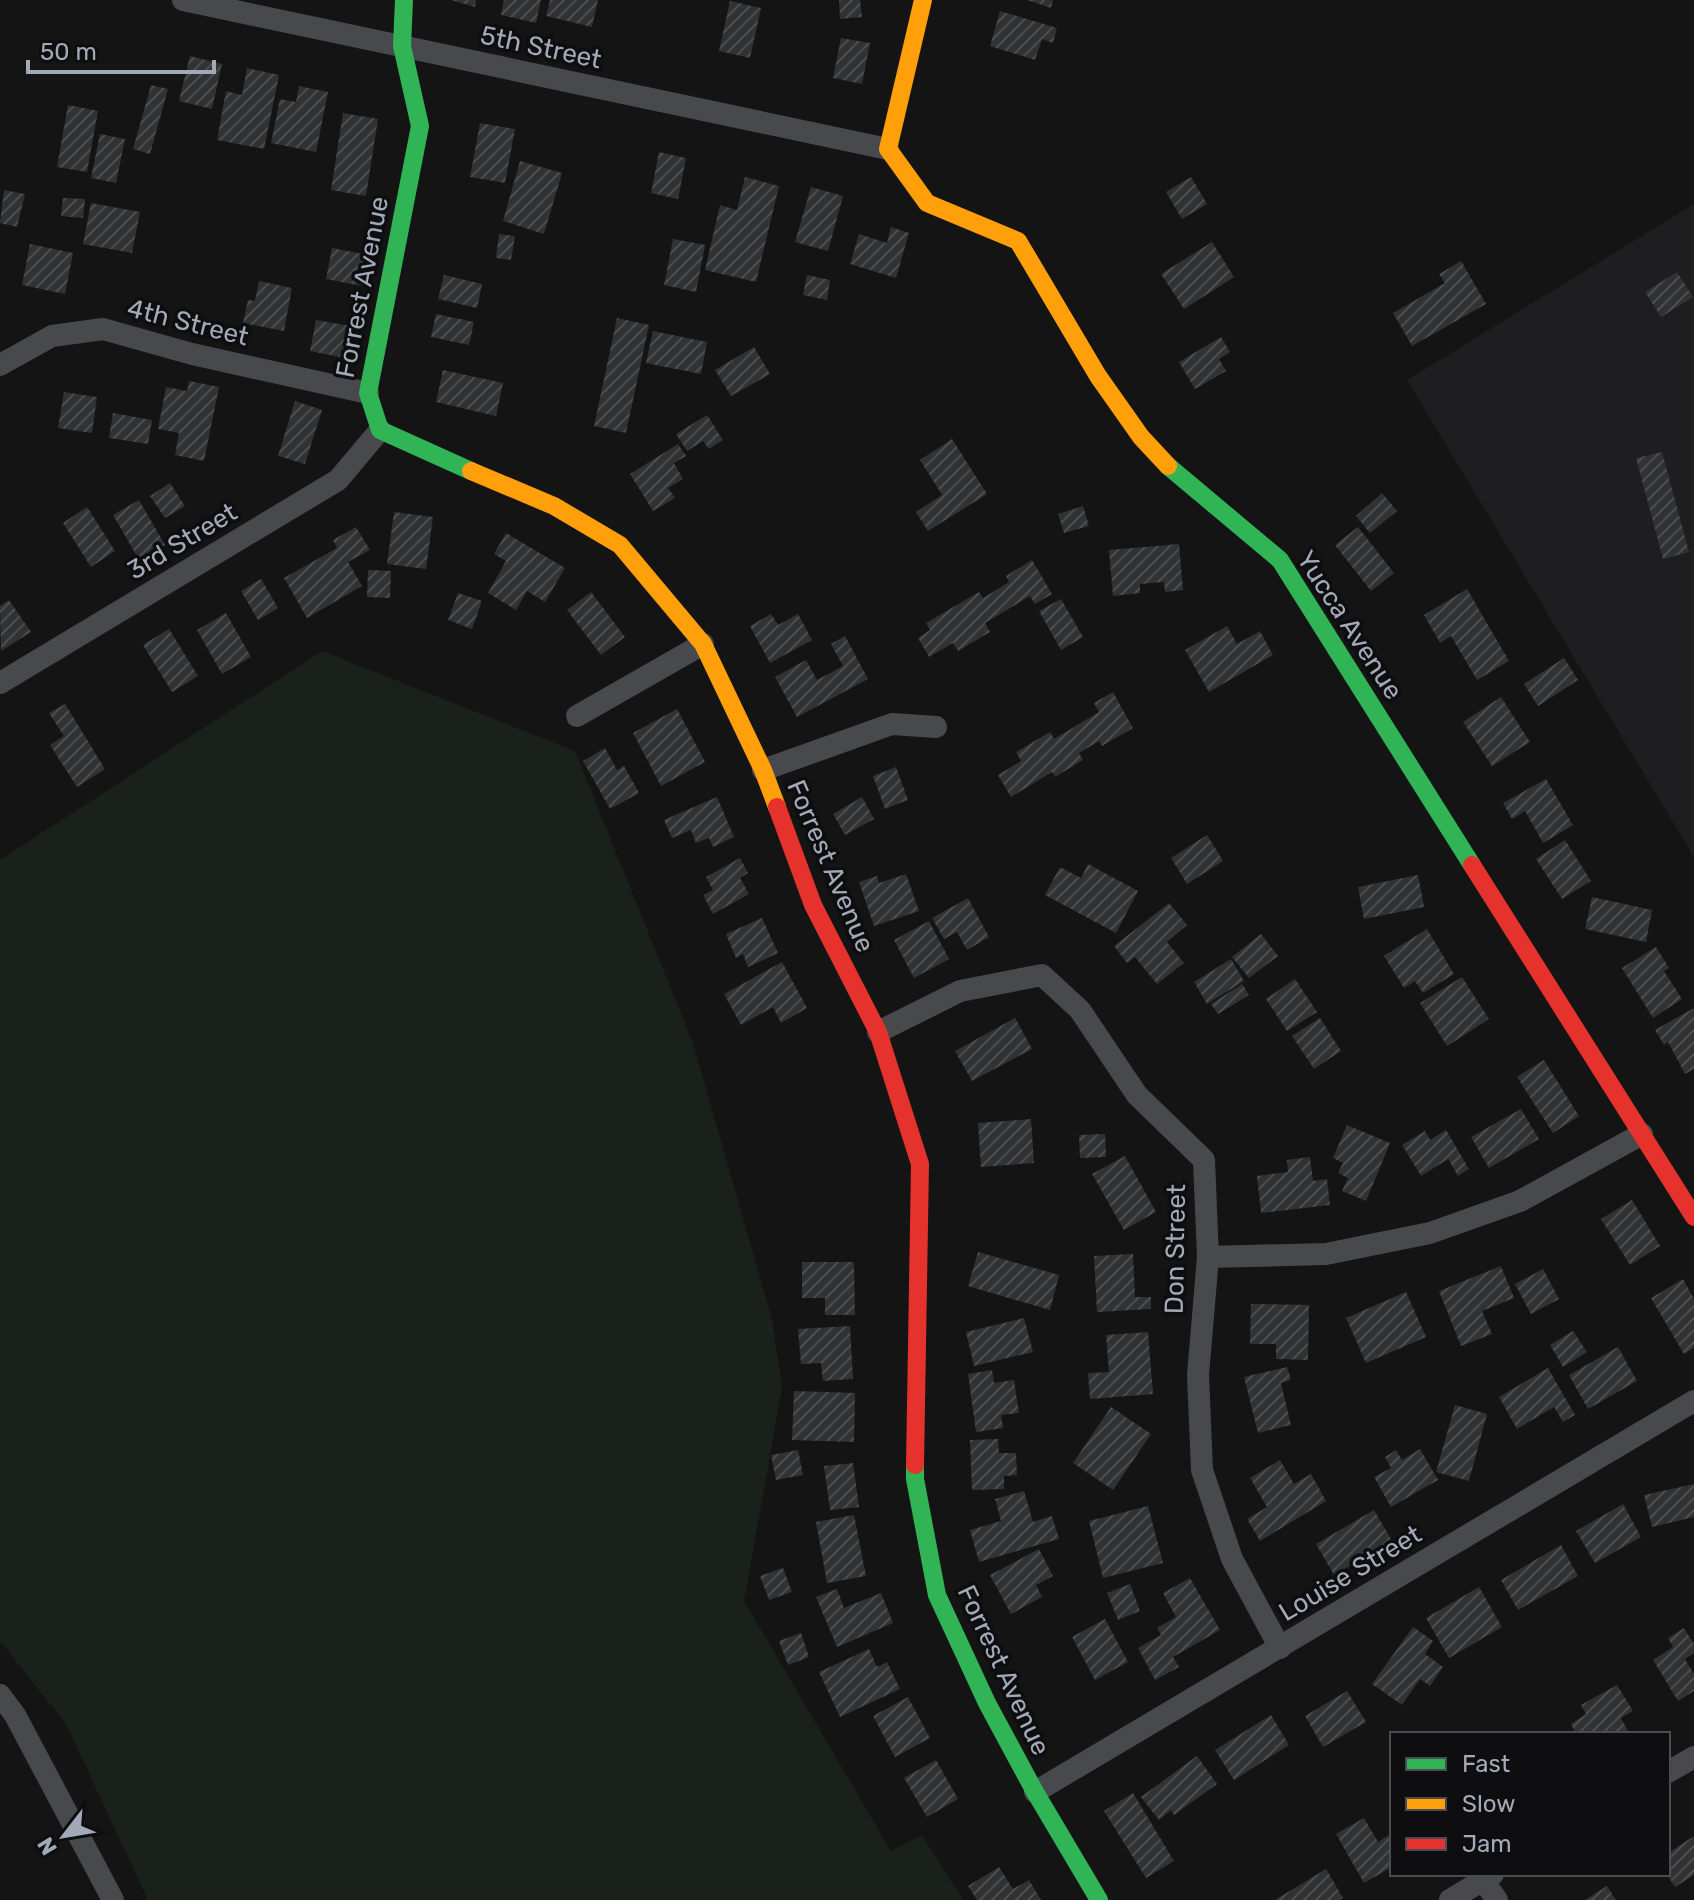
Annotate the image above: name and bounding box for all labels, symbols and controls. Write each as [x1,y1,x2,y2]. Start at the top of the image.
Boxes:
street label: 5th Street [478,20,604,75]
scale bar [28,24,214,74]
text: 50 m [40,38,97,66]
street label: Forrest Avenue [330,194,395,380]
street label: 4th Street [124,292,252,352]
street label: 3rd Street [122,497,243,586]
street label: Yucca Avenue [1290,545,1409,705]
street label: Forrest Avenue [780,775,881,957]
street label: Don Street [1159,1184,1192,1314]
street label: Louise Street [1273,1519,1427,1628]
street label: Forrest Avenue [951,1580,1056,1760]
legend [1390,1732,1670,1876]
text: Fast [1462,1750,1510,1778]
text: Slow [1462,1790,1515,1818]
north arrow [24,1796,104,1876]
text: Jam [1462,1830,1512,1858]
text: N [32,1832,63,1860]

